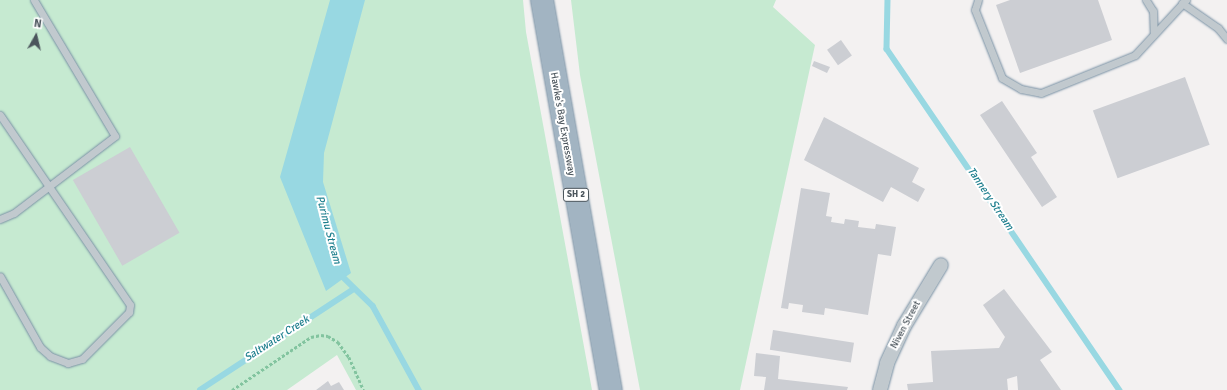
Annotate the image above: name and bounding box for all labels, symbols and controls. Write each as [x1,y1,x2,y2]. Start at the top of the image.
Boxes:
north arrow [16,16,56,56]
text: N [33,17,42,31]
street label: Hawke's Bay Expressway [547,71,577,177]
water label: Tannery Stream [964,165,1016,233]
road number: SH 2 [562,188,590,202]
water label: Purimu Stream [313,194,343,266]
street label: Niven Street [888,299,924,351]
water label: Saltwater Creek [242,313,312,365]

